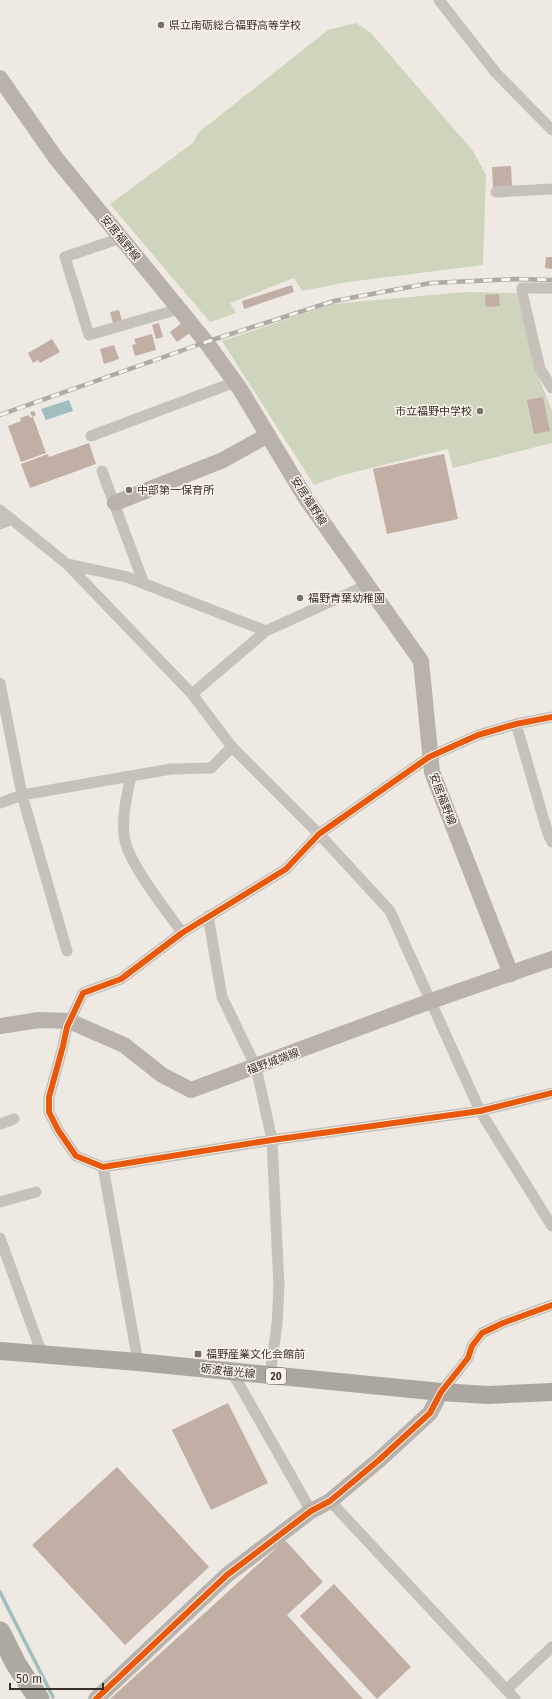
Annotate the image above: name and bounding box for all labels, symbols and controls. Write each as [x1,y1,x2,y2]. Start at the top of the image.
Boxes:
place label: 県立南砺総合福野高等学校 [169,19,301,32]
marker: 県立南砺総合福野高等学校 [156,20,166,30]
street label: 安居福野線 [98,213,143,264]
place label: 市立福野中学校 [395,405,472,418]
marker: 市立福野中学校 [475,406,485,416]
street label: 安居福野線 [288,475,329,528]
place label: 中部第一保育所 [137,484,215,497]
marker: 中部第一保育所 [124,485,134,495]
place label: 福野青葉幼稚園 [308,592,385,605]
marker: 福野青葉幼稚園 [295,593,305,603]
street label: 安居福野線 [427,771,458,827]
street label: 福野城端線 [245,1046,301,1077]
place label: 福野産業文化会館前 [206,1348,305,1361]
marker: 福野産業文化会館前 [193,1349,203,1359]
street label: 砺波福光線 [200,1362,256,1381]
road number: 20 [266,1368,286,1384]
scale bar [10,1665,103,1691]
text: 50 m [16,1672,42,1686]

